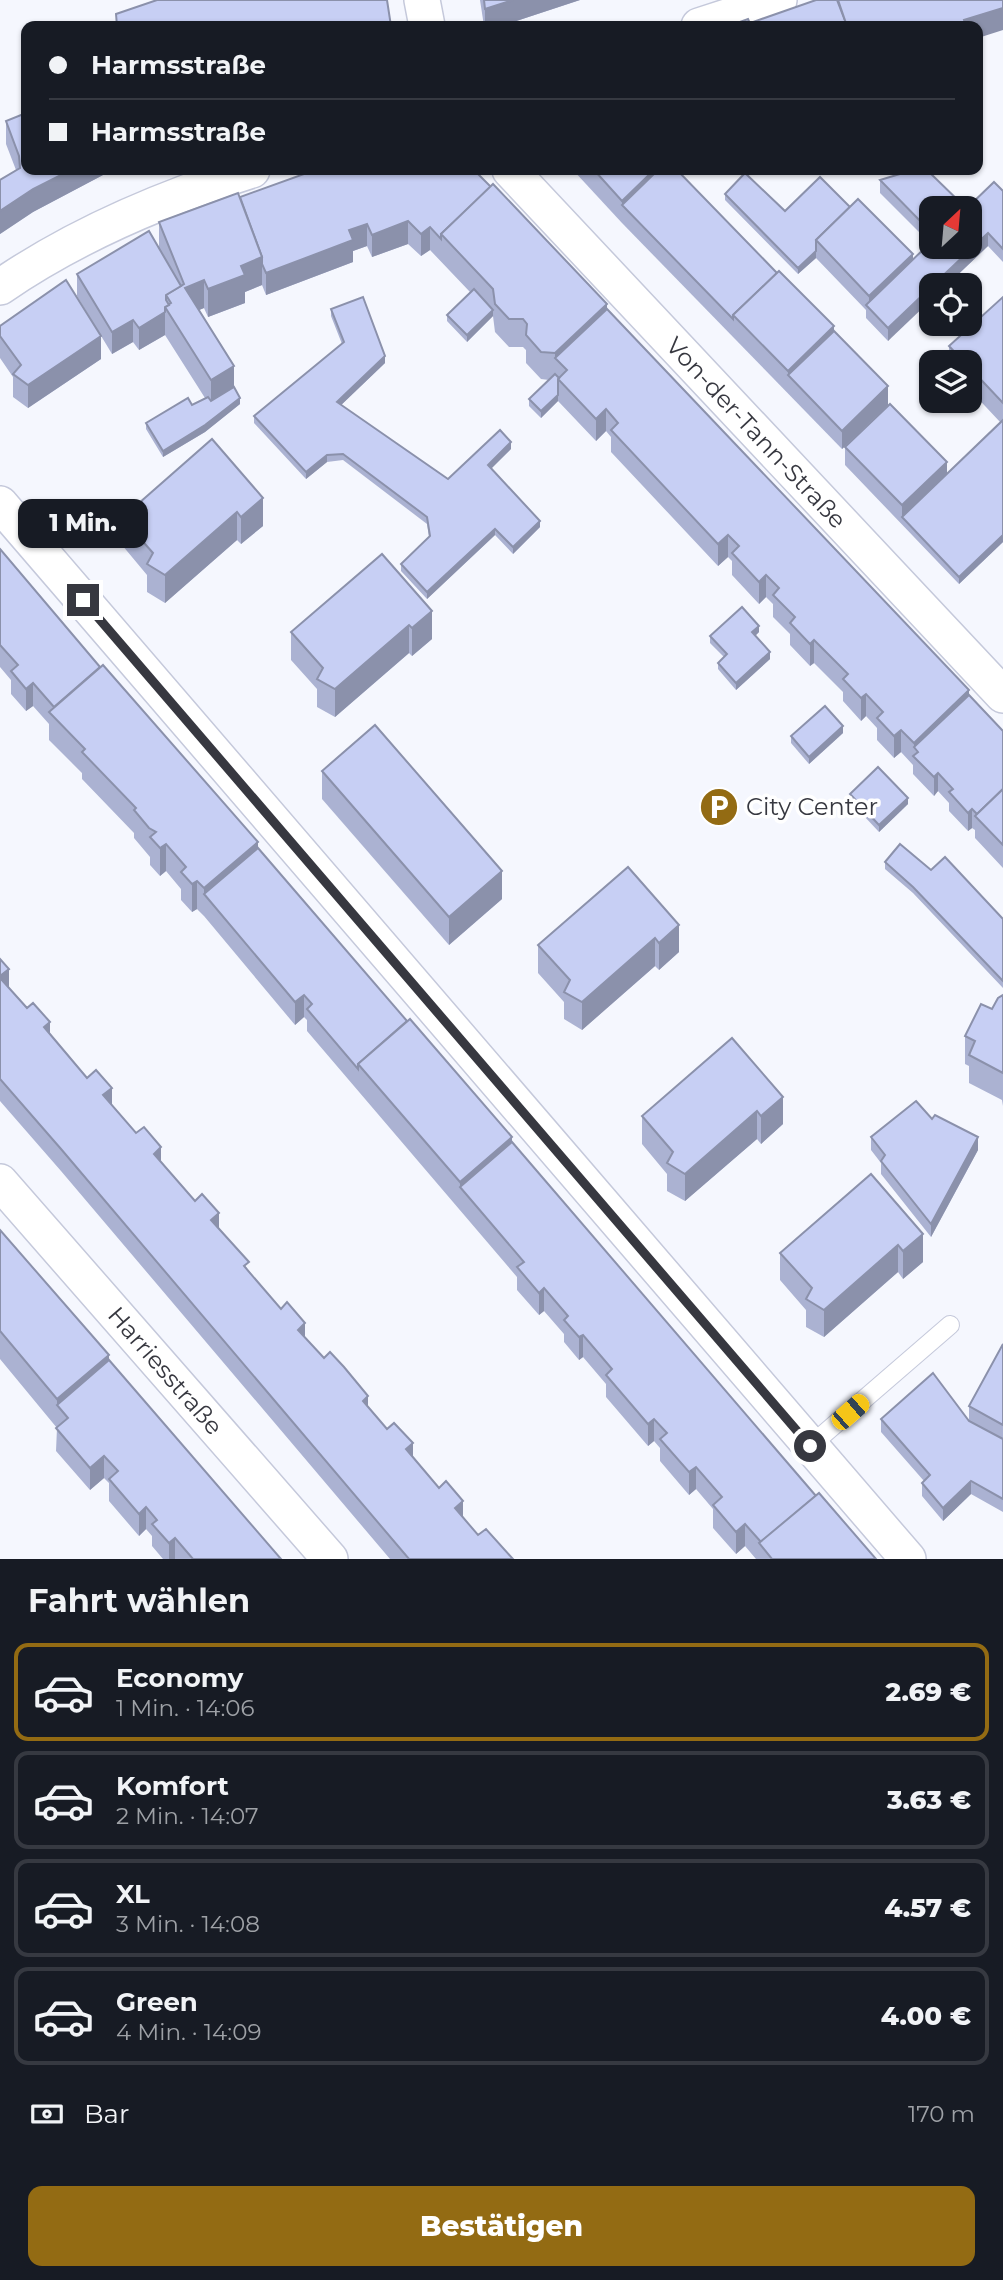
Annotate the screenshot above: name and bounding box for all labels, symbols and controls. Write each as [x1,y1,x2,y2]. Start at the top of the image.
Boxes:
text: Harmsstraße [91,49,266,81]
text: Harmsstraße [91,116,266,148]
north arrow [919,196,982,259]
map controls [919,196,982,413]
button: locate [919,273,982,336]
street label: Von-der-Tann-Straße [660,331,853,534]
button: layers [919,350,982,413]
callout: 1 Min. [18,498,148,548]
text: 1 Min. [49,509,117,537]
route end [67,584,99,616]
parking icon: City Center [698,786,740,828]
place label: City Center [746,792,878,821]
street label: Harriesstraße [102,1301,229,1441]
car [828,1390,873,1434]
route start [794,1430,826,1462]
text: Fahrt wählen [28,1581,250,1620]
icon: car [32,1661,95,1724]
text: Economy [116,1662,243,1694]
text: 2.69 € [886,1676,971,1708]
text: 1 Min. · 14:06 [116,1694,255,1722]
icon: car [32,1769,95,1832]
text: Komfort [116,1770,229,1802]
text: 3.63 € [887,1784,971,1816]
text: 2 Min. · 14:07 [116,1802,259,1830]
icon: car [32,1877,95,1940]
text: XL [116,1878,150,1910]
text: 4.57 € [884,1892,971,1924]
text: 3 Min. · 14:08 [116,1910,260,1938]
icon: car [32,1985,95,2048]
text: Green [116,1986,198,2018]
text: 4.00 € [881,2000,971,2032]
text: 4 Min. · 14:09 [116,2018,261,2046]
icon: cash [28,2095,66,2133]
text: Bar [84,2098,129,2130]
text: 170 m [908,2100,975,2128]
button: Bestätigen [28,2186,975,2266]

